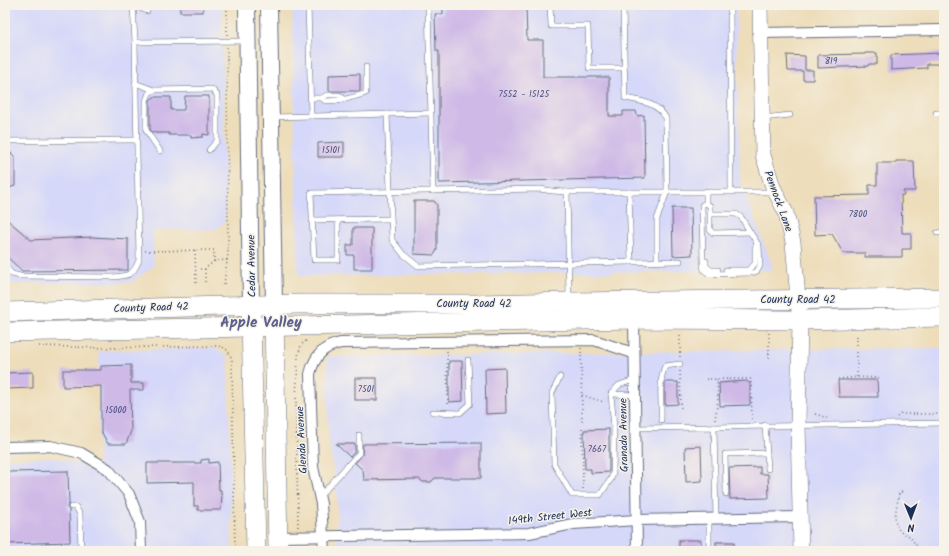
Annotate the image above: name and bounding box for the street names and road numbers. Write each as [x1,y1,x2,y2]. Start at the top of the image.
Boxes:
street label: Pennock Lane [759,168,797,235]
street label: Cedar Avenue [242,234,262,297]
street label: County Road 42 [760,291,836,309]
street label: County Road 42 [436,295,512,313]
street label: County Road 42 [113,298,189,318]
street label: Granada Avenue [614,398,634,472]
street label: Glenda Avenue [291,406,313,474]
street label: 149th Street West [507,504,594,530]

